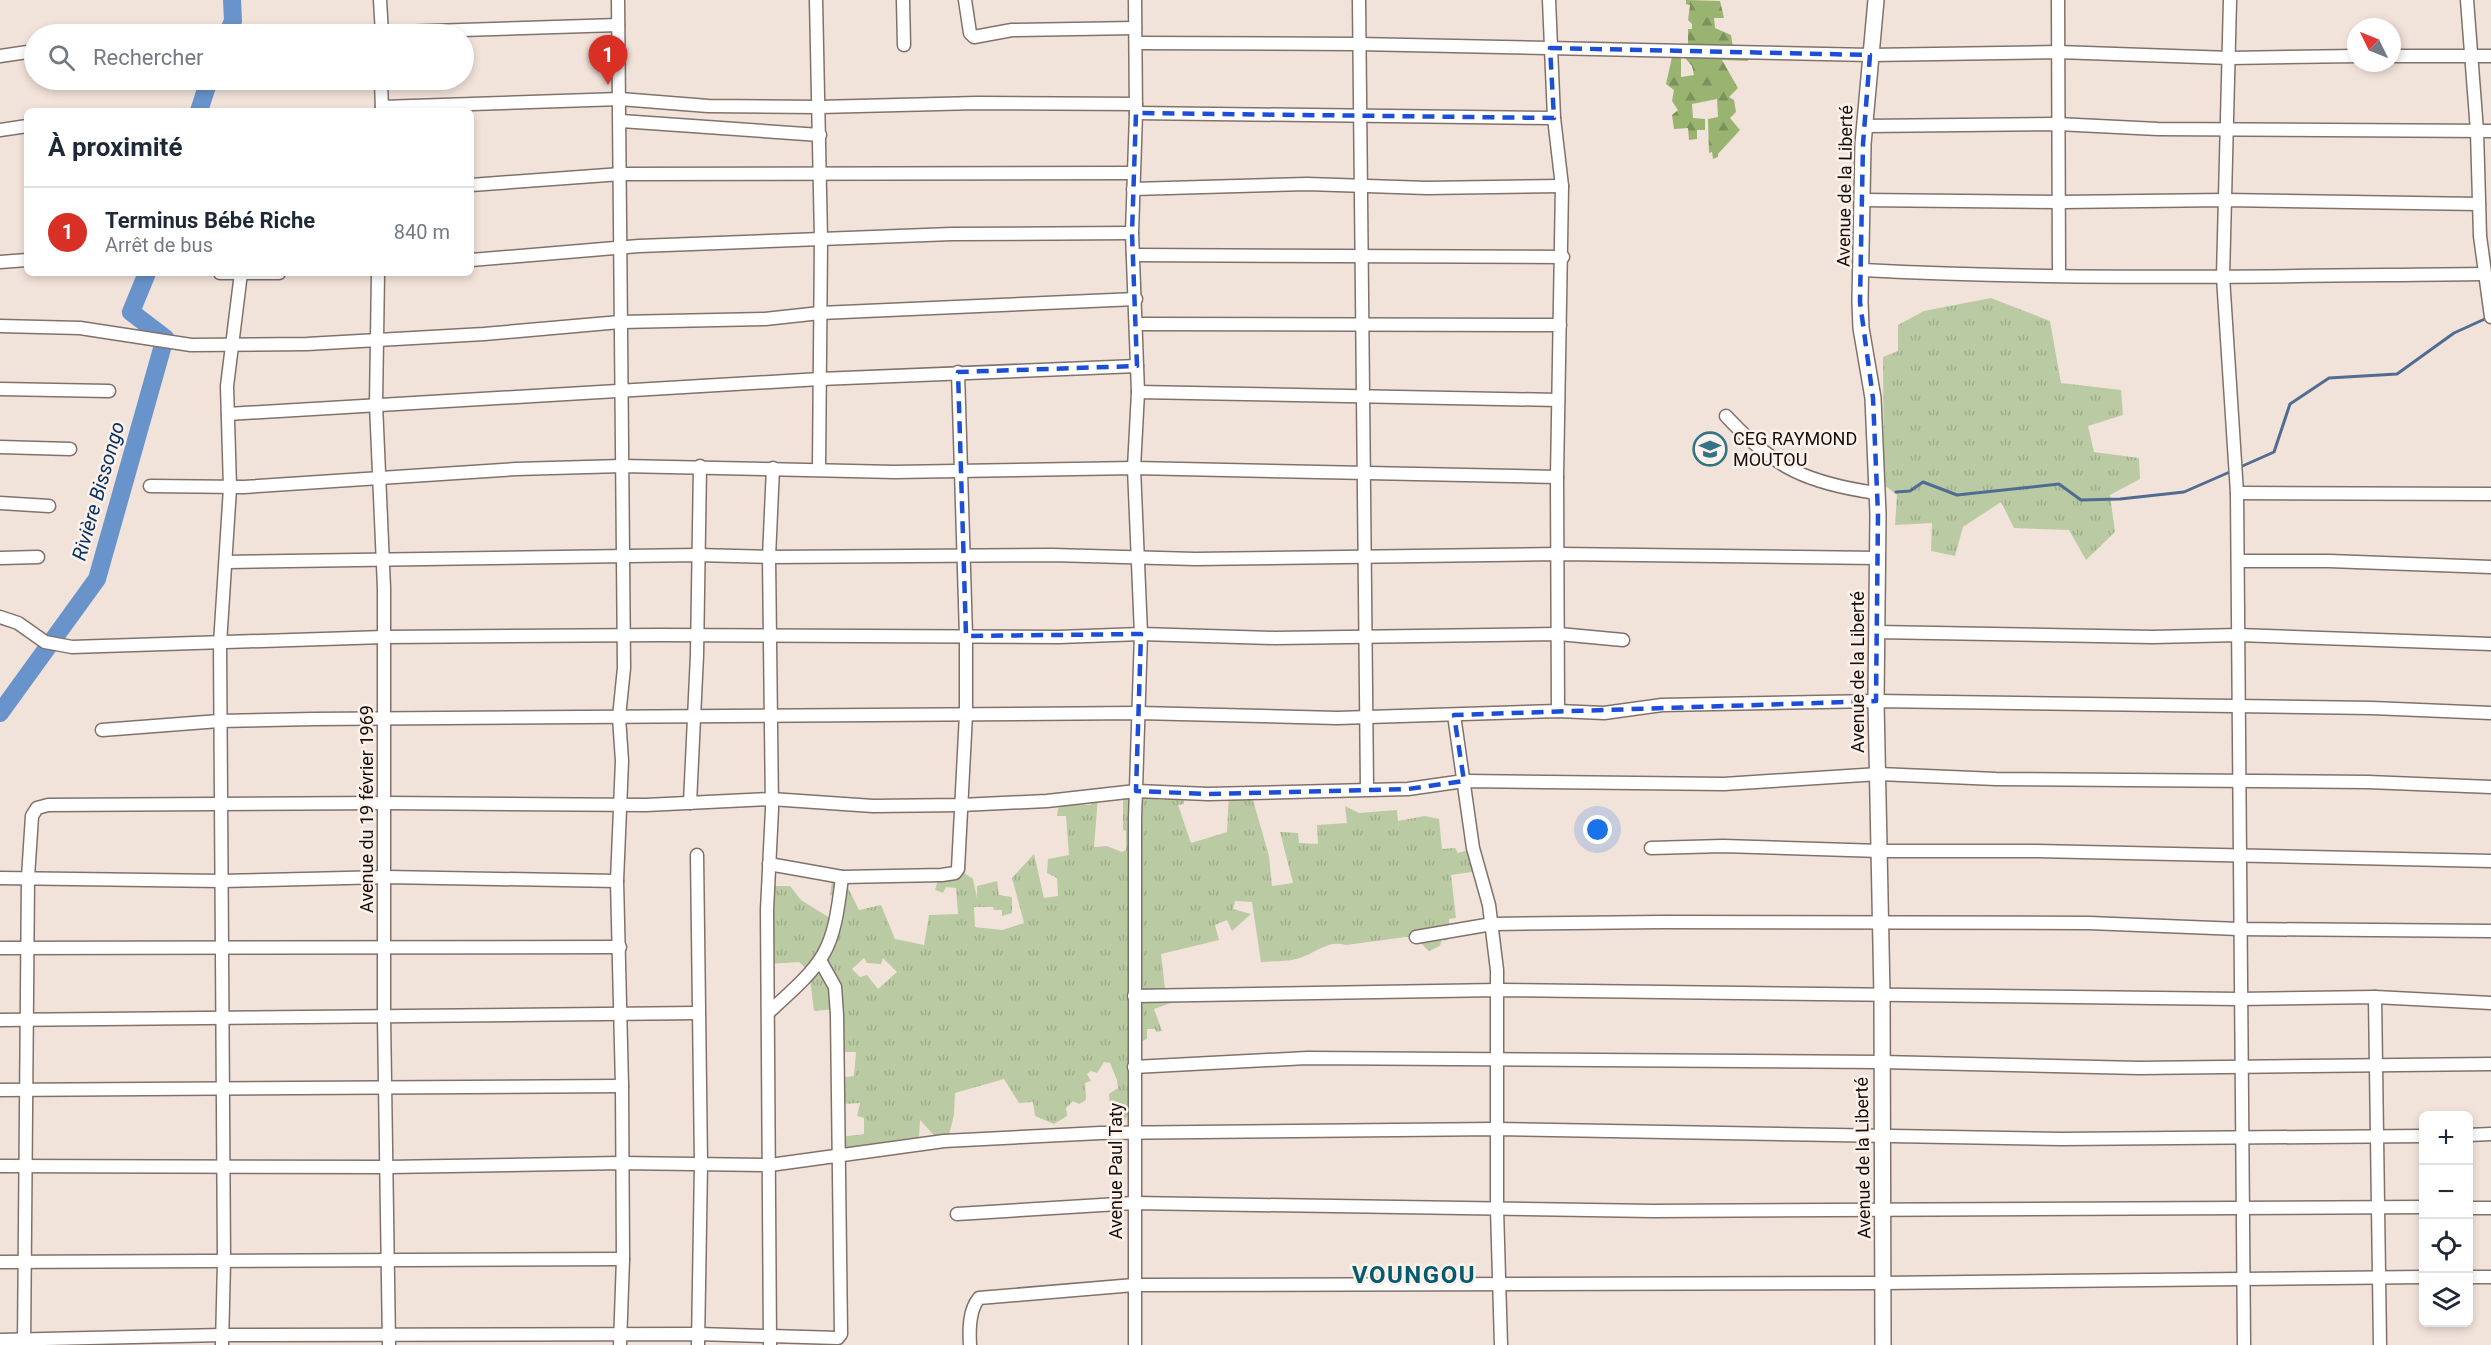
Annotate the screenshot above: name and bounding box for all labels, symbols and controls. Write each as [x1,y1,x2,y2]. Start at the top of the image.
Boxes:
north arrow [2347,18,2401,72]
search box [24,24,474,90]
pin: 1 [588,36,628,85]
icon: search [45,41,78,74]
text: Rechercher [93,45,204,70]
street label: Avenue de la Liberté [1833,105,1856,267]
text: À proximité [48,132,182,162]
text: Terminus Bébé Riche [105,208,315,233]
text: 1 [62,220,73,244]
text: 840 m [394,220,450,244]
text: Arrêt de bus [105,233,213,257]
water label: Rivière Bissongo [67,419,129,563]
place label: CEG RAYMOND MOUTOU [1733,428,1857,470]
school or university icon: CEG RAYMOND MOUTOU [1692,431,1728,467]
street label: Avenue de la Liberté [1847,591,1868,753]
street label: Avenue du 19 février 1969 [356,705,377,913]
your location [1583,815,1612,844]
street label: Avenue de la Liberté [1851,1077,1874,1239]
street label: Avenue Paul Taty [1105,1102,1126,1239]
map controls [2419,1111,2473,1327]
button: + [2419,1111,2473,1165]
button: − [2419,1165,2473,1219]
button: locate [2419,1219,2473,1273]
district label: VOUNGOU [1352,1261,1476,1289]
button: layers [2419,1273,2473,1327]

